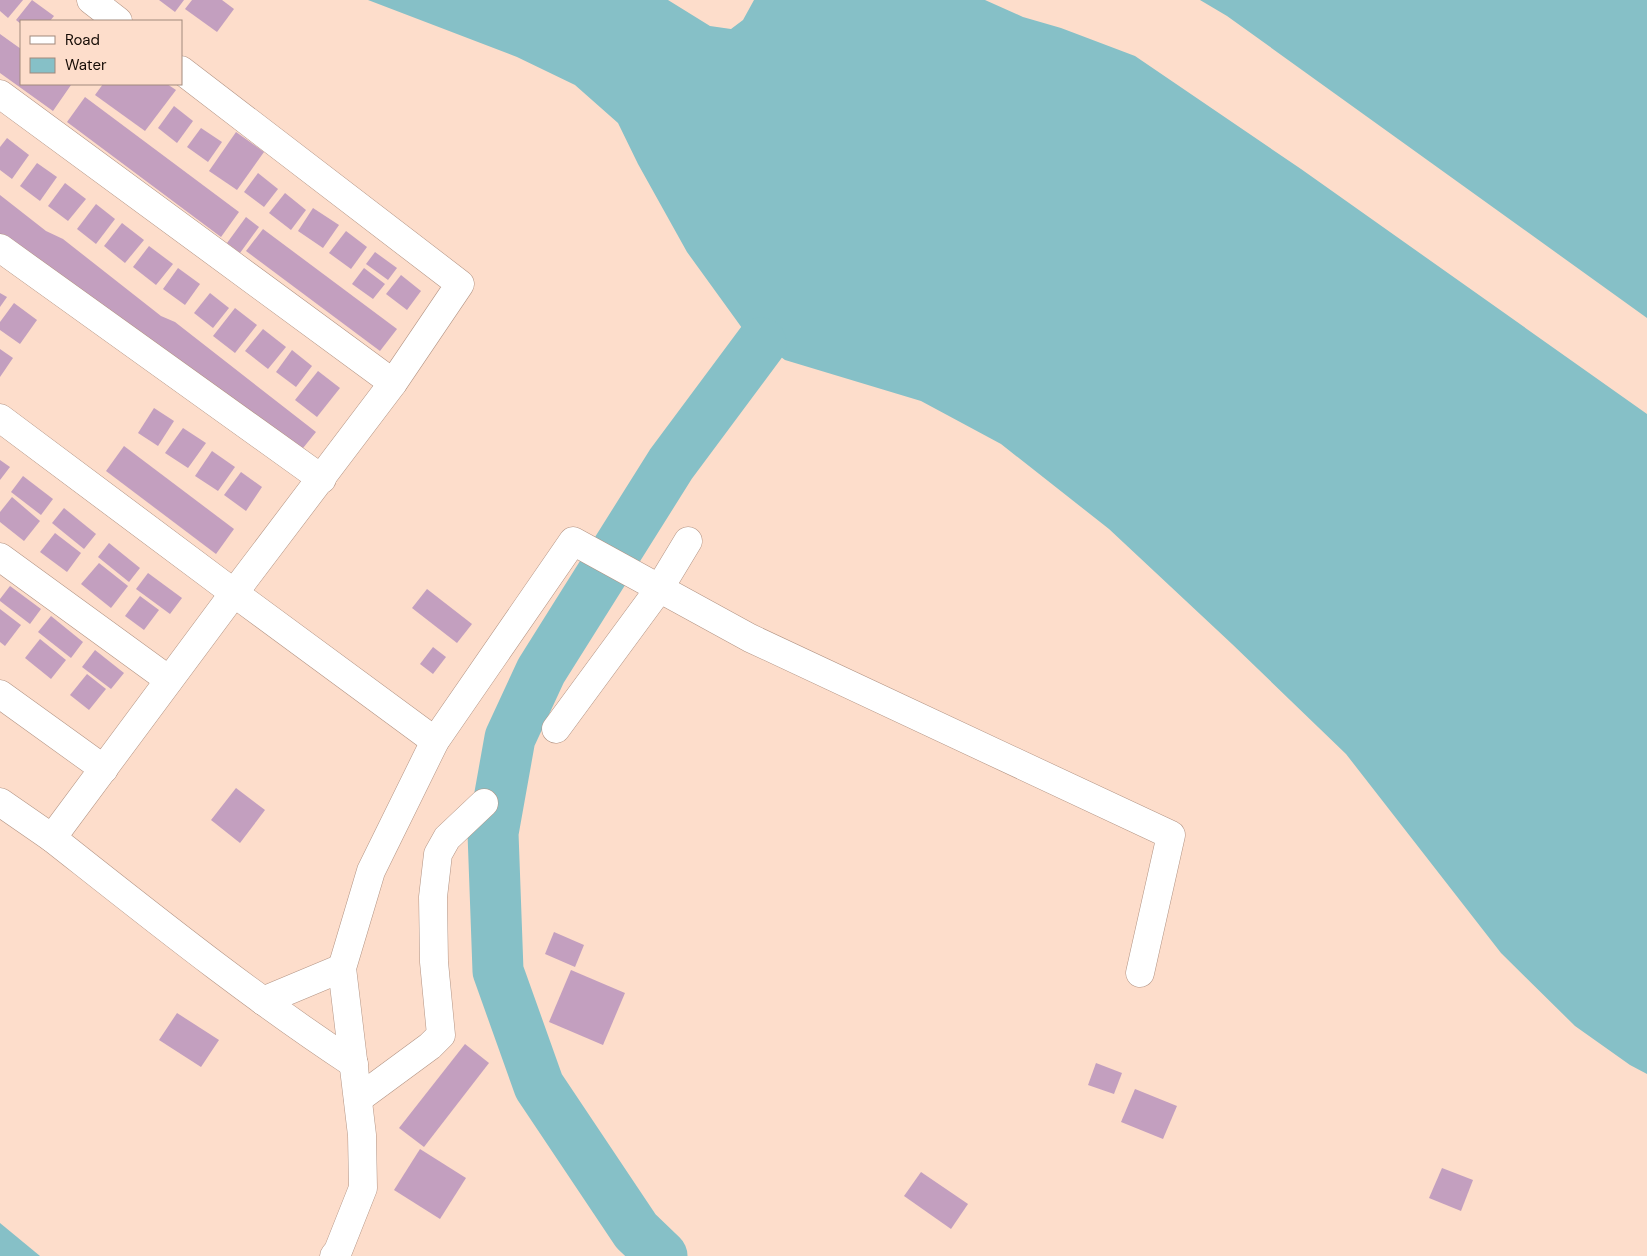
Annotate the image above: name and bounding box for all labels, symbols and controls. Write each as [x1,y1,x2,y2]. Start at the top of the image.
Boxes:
legend [20,20,182,85]
text: Road [65,30,100,50]
text: Water [65,55,107,75]

